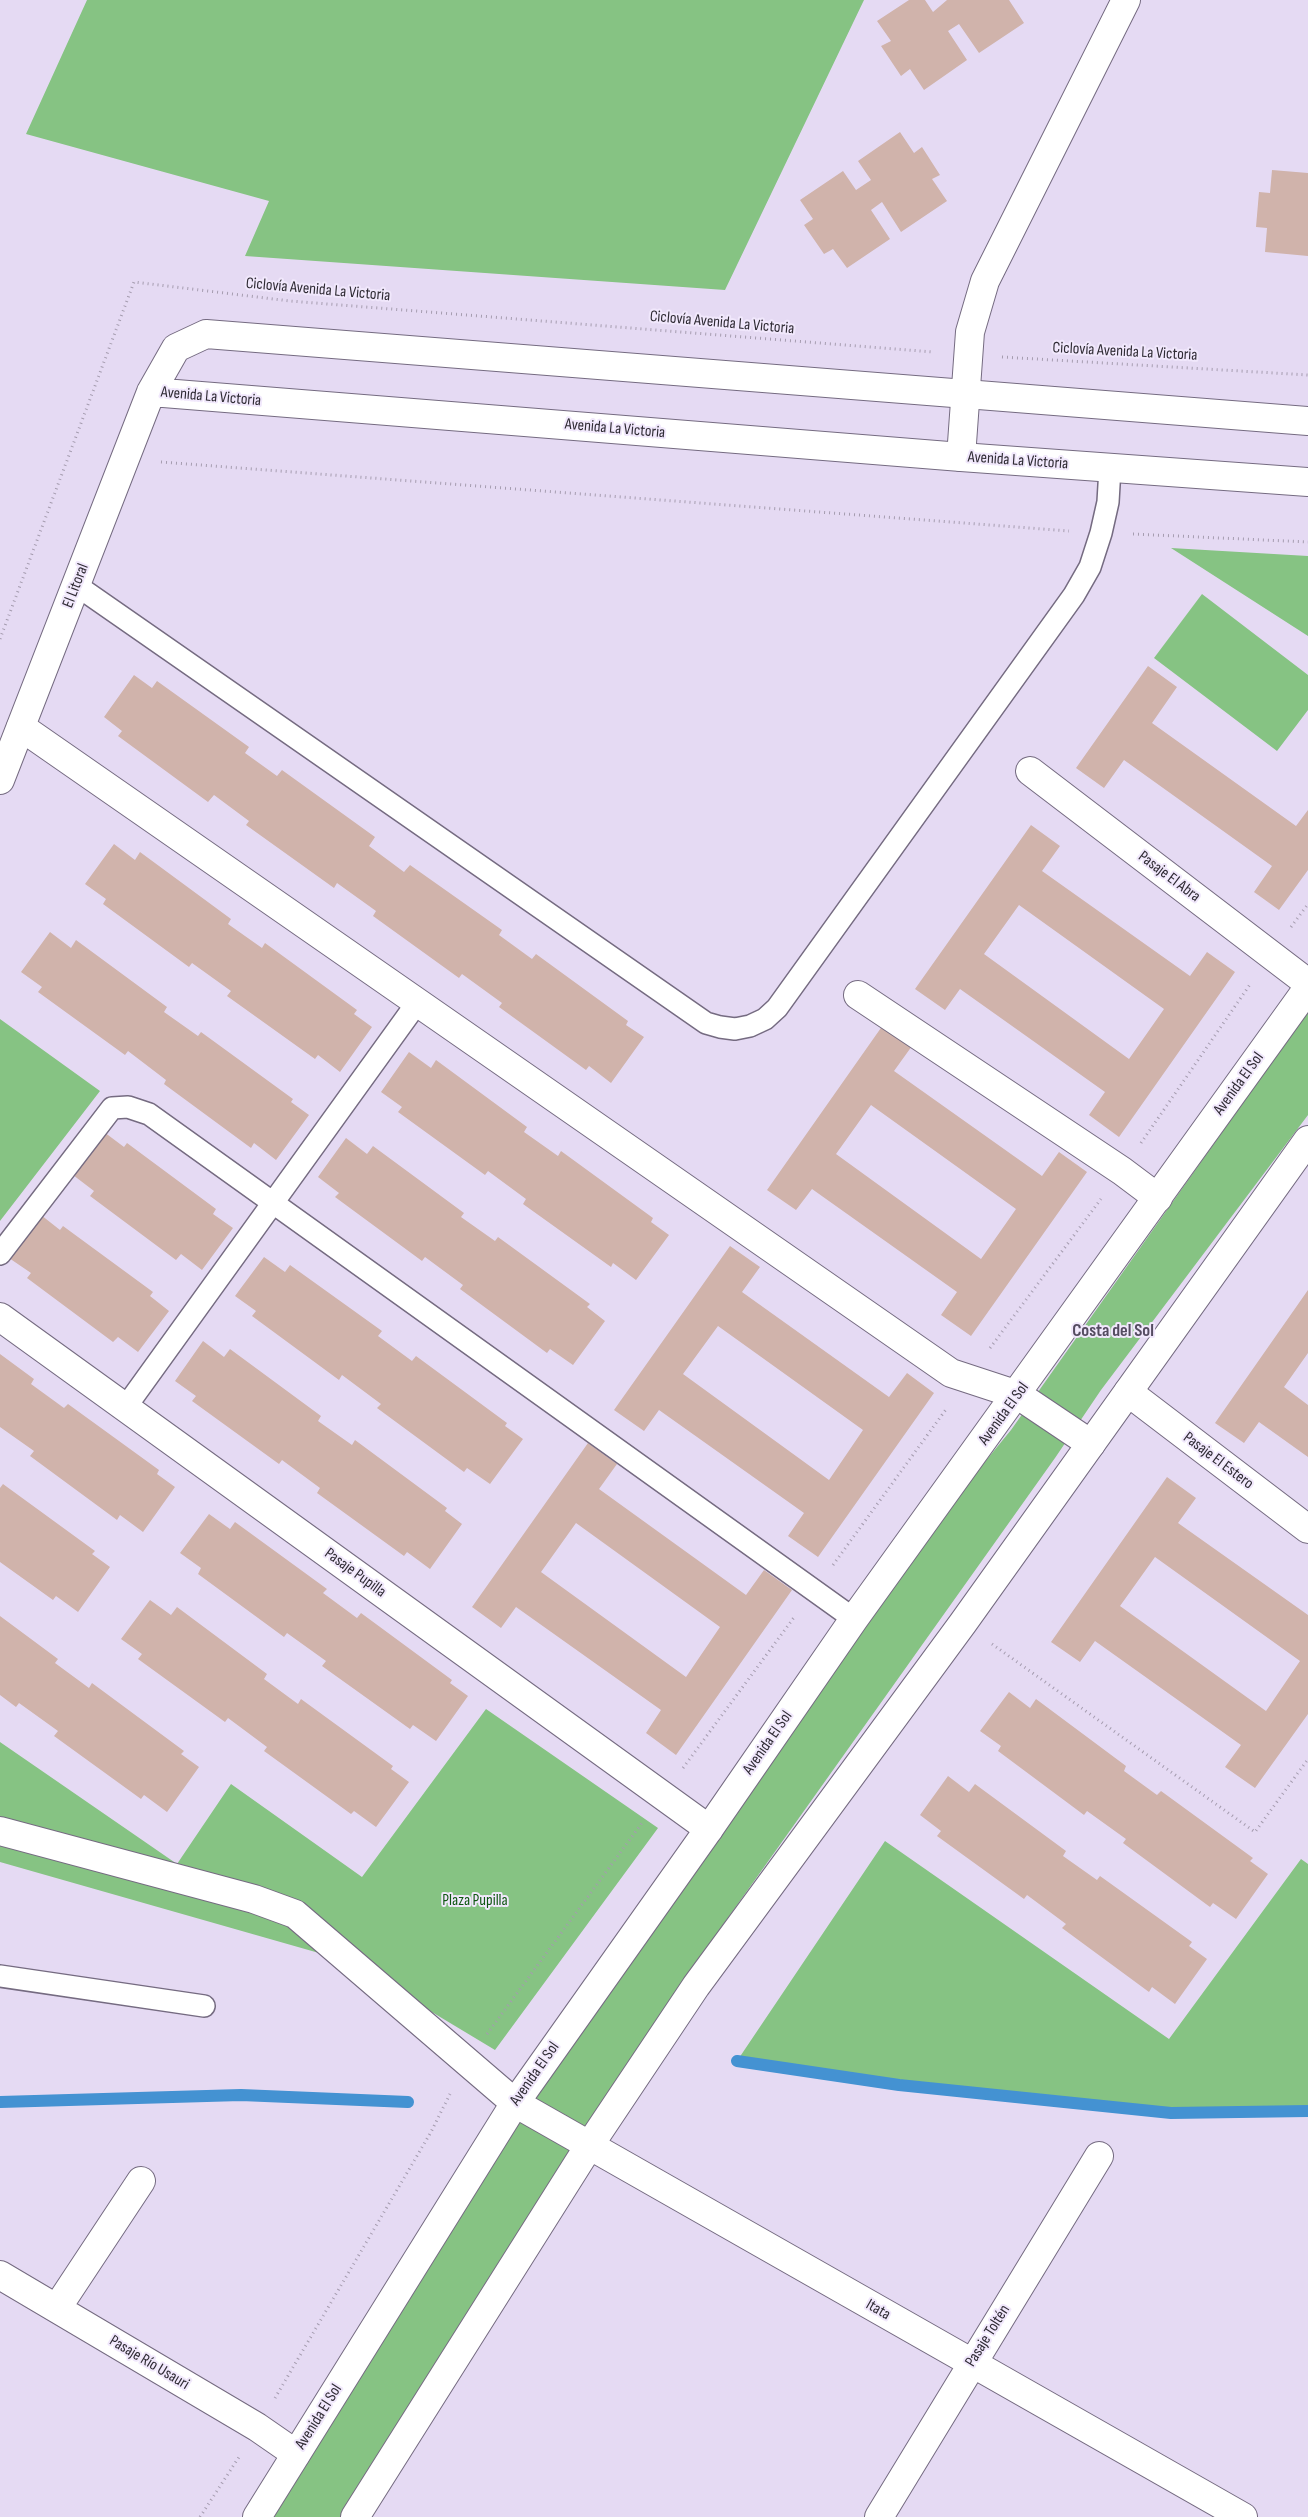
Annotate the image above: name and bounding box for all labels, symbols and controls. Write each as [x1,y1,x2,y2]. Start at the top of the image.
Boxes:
street label: Ciclovía Avenida La Victoria [245,274,391,306]
street label: Ciclovía Avenida La Victoria [649,307,795,339]
street label: Ciclovía Avenida La Victoria [1052,339,1198,365]
street label: Avenida La Victoria [160,383,262,411]
street label: Avenida La Victoria [564,415,666,443]
street label: Avenida La Victoria [967,448,1069,474]
street label: El Litoral [59,561,93,611]
street label: Pasaje El Abra [1134,847,1204,907]
street label: Avenida El Sol [1210,1049,1268,1119]
district label: Costa del Sol [1072,1320,1154,1342]
street label: Avenida El Sol [975,1379,1033,1449]
street label: Pasaje El Estero [1179,1428,1257,1494]
street label: Pasaje Pupilla [320,1544,390,1602]
street label: Avenida El Sol [739,1708,797,1778]
park label: Plaza Pupilla [442,1891,508,1911]
street label: Avenida El Sol [506,2039,564,2109]
street label: Itata [862,2295,894,2325]
street label: Pasaje Toltén [961,2301,1015,2371]
street label: Pasaje Río Usauri [106,2332,192,2394]
street label: Avenida El Sol [292,2381,346,2453]

